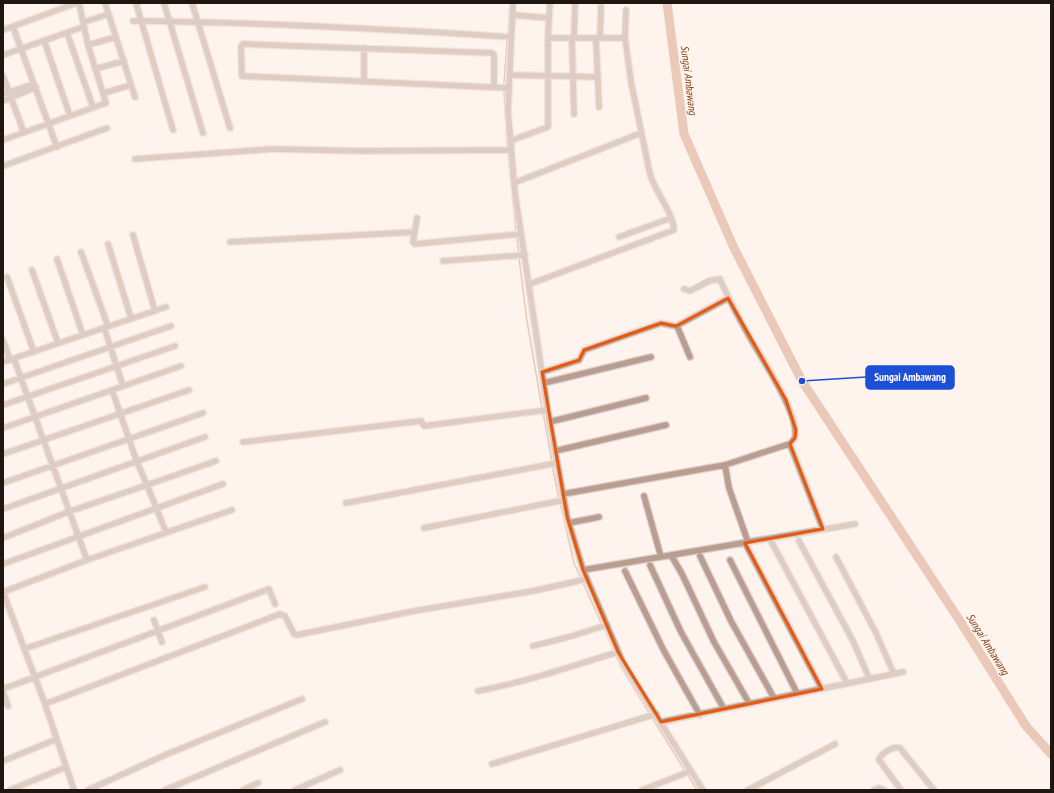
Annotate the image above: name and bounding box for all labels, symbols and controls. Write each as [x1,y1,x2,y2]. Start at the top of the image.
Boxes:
water label: Sungai Ambawang [678,44,700,117]
callout: Sungai Ambawang [866,366,954,389]
text: Sungai Ambawang [874,370,946,384]
water label: Sungai Ambawang [964,611,1013,678]

